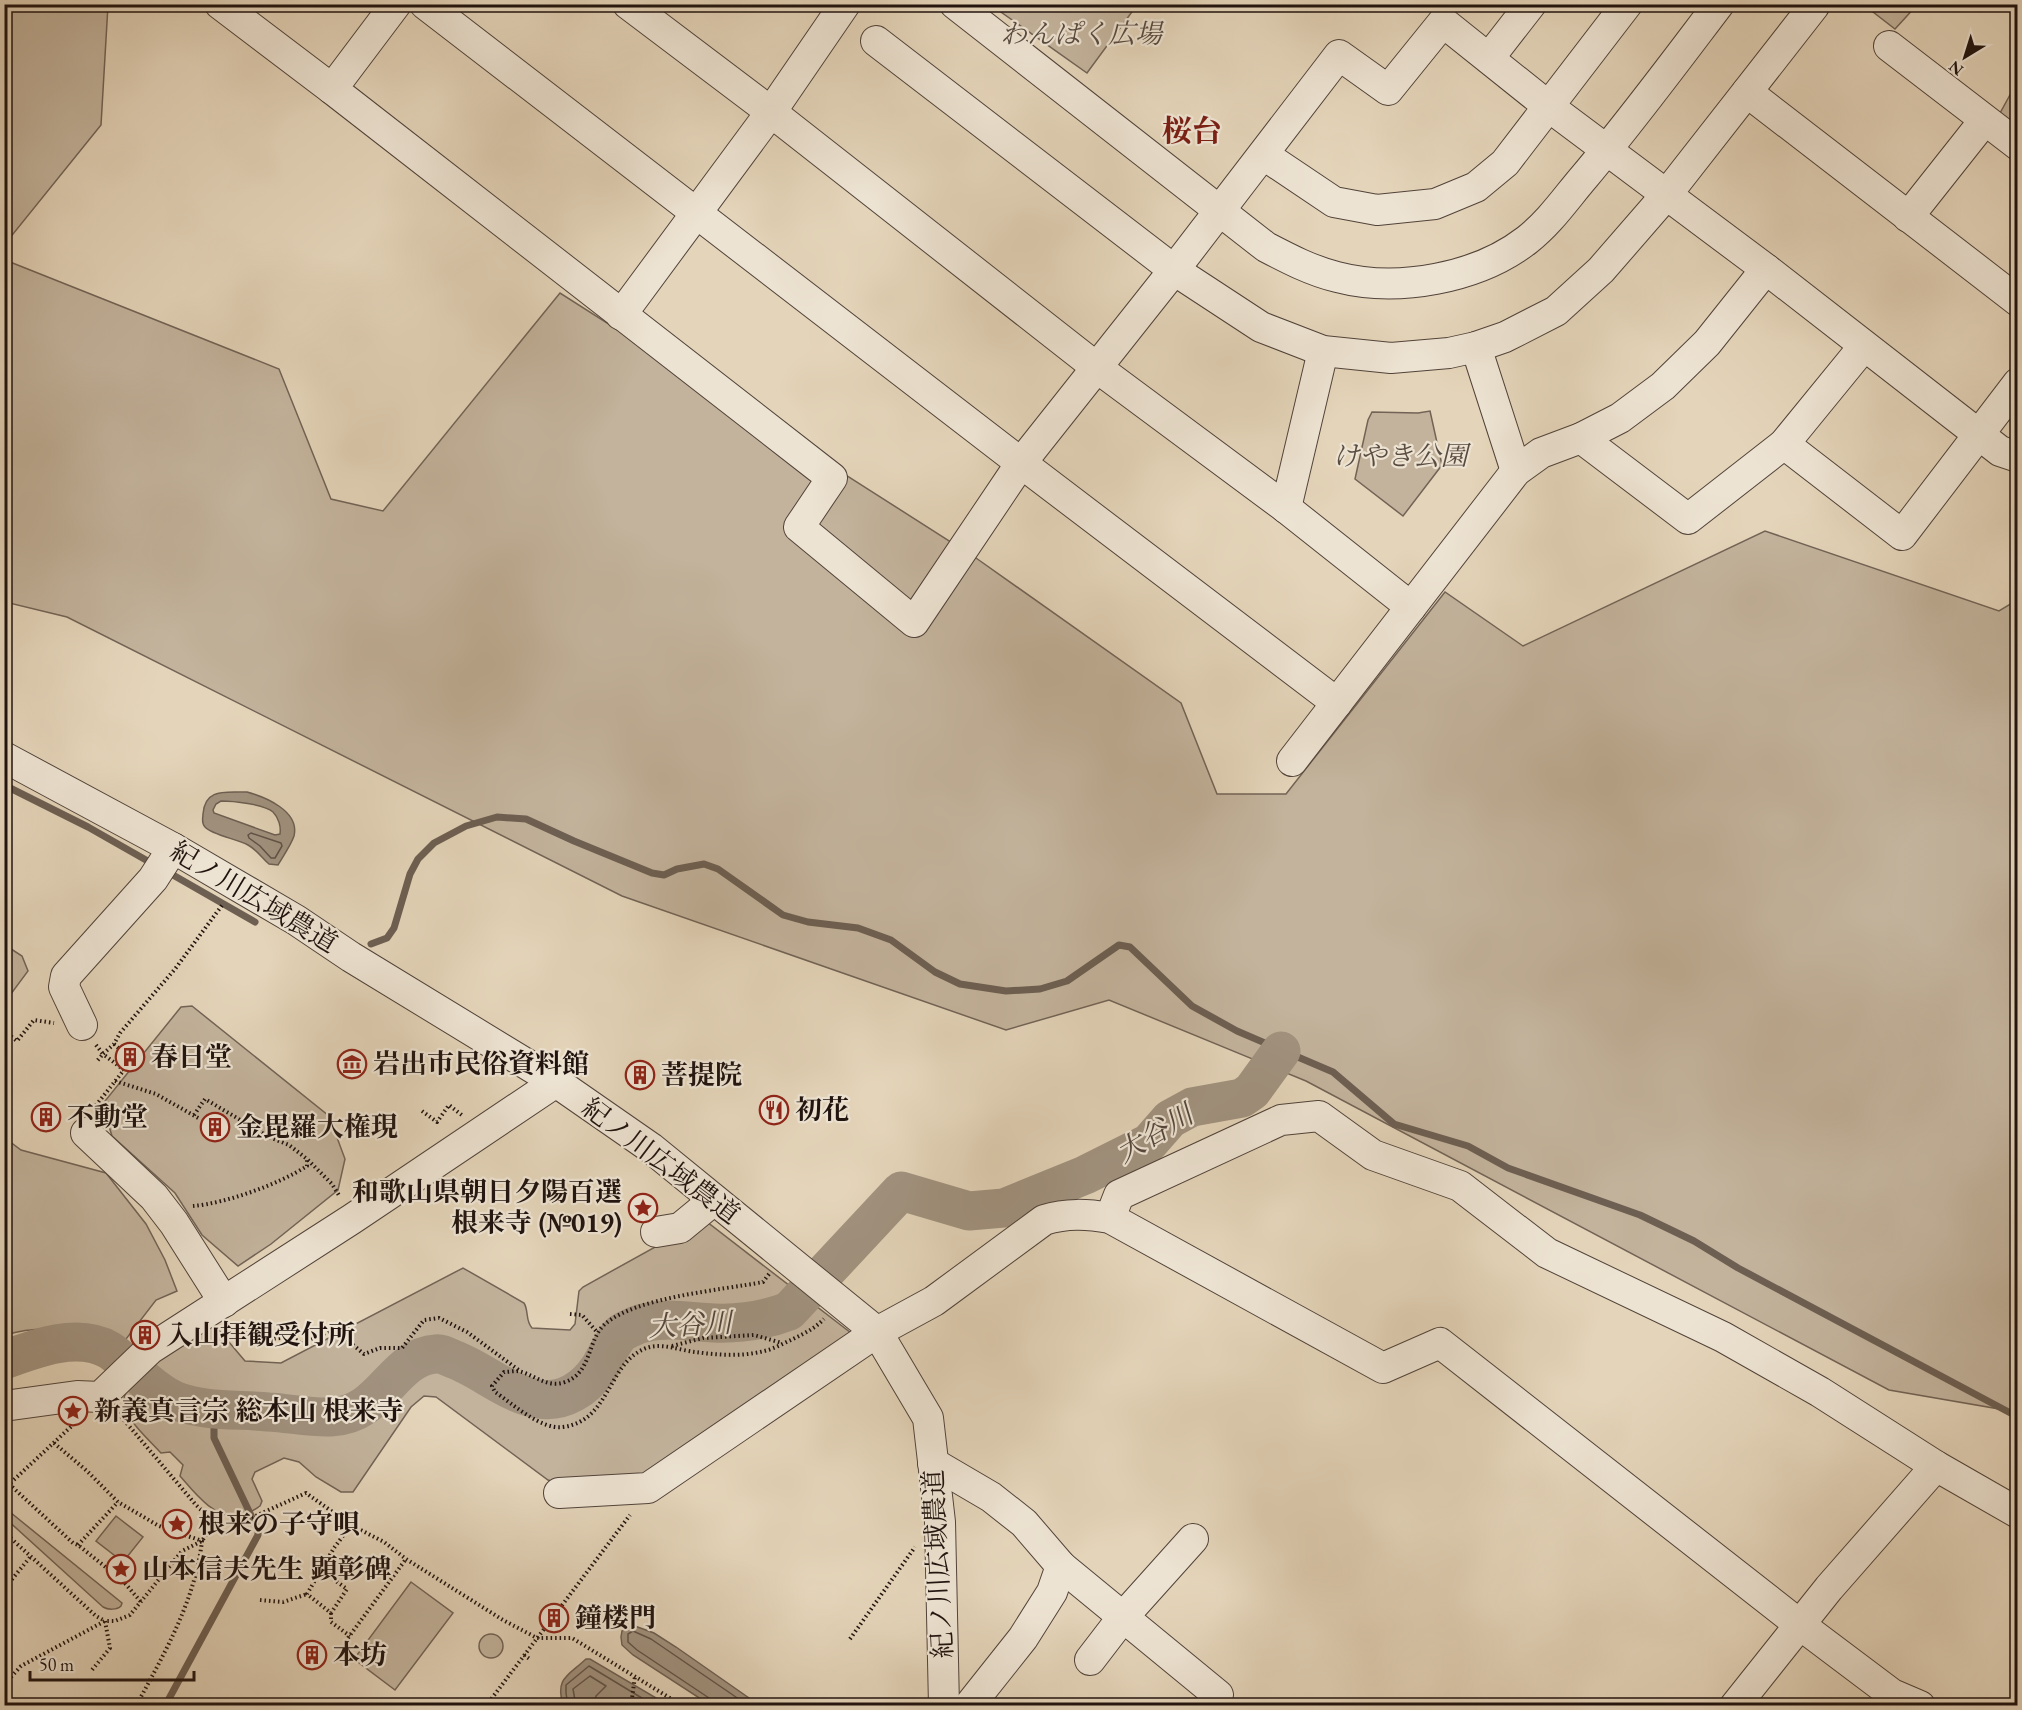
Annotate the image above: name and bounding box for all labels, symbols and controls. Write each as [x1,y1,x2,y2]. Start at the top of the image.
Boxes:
park label: わんぱく広場 [1000,16,1165,51]
north arrow [1935,27,1995,87]
text: N [1944,56,1968,81]
district label: 桜台 [1162,111,1222,150]
park label: けやき公園 [1333,438,1471,473]
street label: 紀ノ川広域農道 [164,833,344,960]
place label: 春日堂 [151,1039,232,1074]
building icon: 春日堂 [114,1041,146,1073]
place label: 岩出市民俗資料館 [373,1046,589,1081]
museum icon: 岩出市民俗資料館 [336,1048,368,1080]
place label: 菩提院 [661,1057,742,1092]
building icon: 菩提院 [624,1059,656,1091]
street label: 紀ノ川広域農道 [575,1090,747,1231]
place label: 初花 [795,1092,849,1127]
restaurant icon: 初花 [758,1094,790,1126]
water label: 大谷川 [1109,1094,1202,1170]
place label: 不動堂 [67,1099,148,1134]
building icon: 不動堂 [30,1101,62,1133]
place label: 金毘羅大権現 [236,1109,398,1144]
building icon: 金毘羅大権現 [199,1111,231,1143]
place label: 和歌山県朝日夕陽百選 根来寺 (№019) [352,1174,622,1240]
place icon: 和歌山県朝日夕陽百選 根来寺 (№019) [627,1192,659,1224]
water label: 大谷川 [647,1304,736,1344]
place label: 入山拝観受付所 [166,1317,355,1352]
building icon: 入山拝観受付所 [129,1319,161,1351]
place label: 新義真言宗 総本山 根来寺 [94,1393,404,1428]
place icon: 新義真言宗 総本山 根来寺 [57,1395,89,1427]
street label: 紀ノ川広域農道 [915,1469,960,1659]
place label: 根来の子守唄 [198,1506,360,1541]
place icon: 根来の子守唄 [161,1508,193,1540]
place label: 山本信夫先生 顕彰碑 [142,1551,391,1586]
place icon: 山本信夫先生 顕彰碑 [105,1553,137,1585]
place label: 鐘楼門 [575,1600,656,1635]
building icon: 鐘楼門 [538,1602,570,1634]
place label: 本坊 [333,1637,387,1672]
building icon: 本坊 [296,1639,328,1671]
scale bar [30,1644,194,1682]
text: 50 m [39,1653,74,1676]

